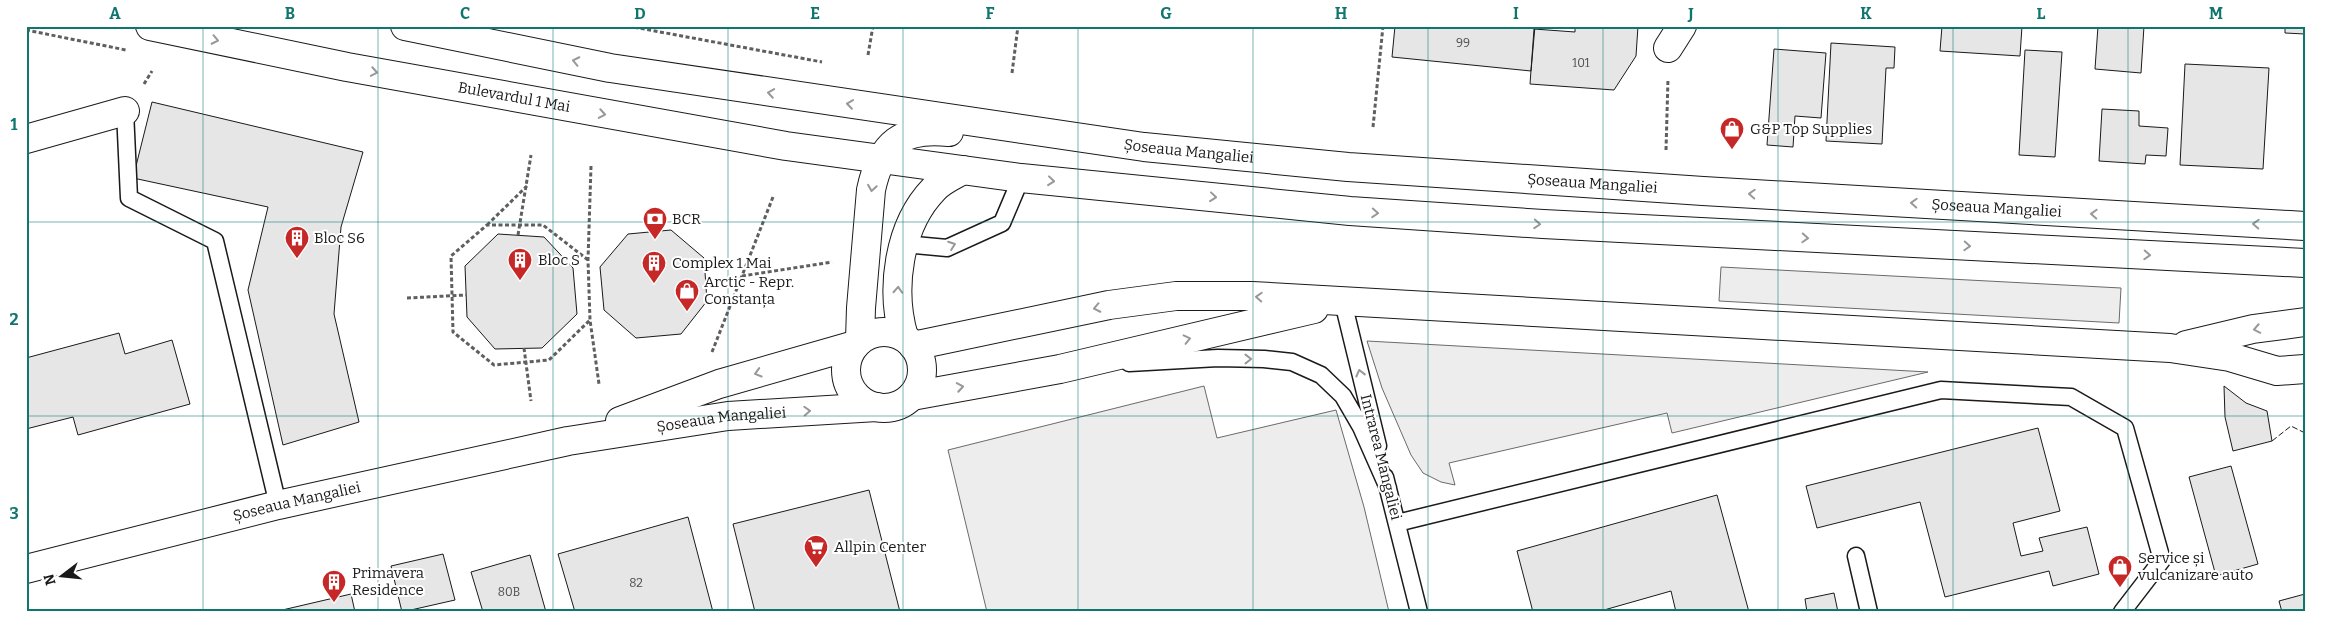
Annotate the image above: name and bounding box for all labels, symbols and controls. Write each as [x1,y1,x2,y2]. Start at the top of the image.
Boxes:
text: A [109,4,121,23]
text: B [285,4,295,23]
text: C [460,4,470,23]
text: D [634,4,646,23]
text: E [810,4,820,23]
text: F [986,4,995,23]
text: G [1160,4,1172,23]
text: H [1335,4,1348,23]
text: I [1513,4,1519,23]
text: J [1687,4,1694,23]
text: K [1860,4,1872,23]
text: L [2037,4,2046,23]
text: M [2209,4,2223,23]
one-way arrow [210,34,219,44]
house number: 99 [1456,36,1470,50]
one-way arrow [572,56,581,67]
house number: 101 [1572,56,1590,70]
one-way arrow [369,66,378,77]
street label: Bulevardul 1 Mai [457,78,572,116]
one-way arrow [767,88,775,99]
one-way arrow [846,100,855,110]
one-way arrow [598,109,607,119]
text: 1 [11,115,18,134]
shop icon: G&P Top Supplies [1719,116,1745,150]
place label: G&P Top Supplies [1750,120,1872,138]
street label: Șoseaua Mangaliei [1122,135,1255,167]
street label: Șoseaua Mangaliei [1527,170,1659,197]
one-way arrow [1048,175,1056,186]
one-way arrow [867,184,878,192]
one-way arrow [1748,188,1756,199]
one-way arrow [1209,192,1217,203]
street label: Șoseaua Mangaliei [1931,195,2063,221]
one-way arrow [1910,198,1918,209]
bank icon: BCR [642,206,668,240]
one-way arrow [1371,207,1379,218]
one-way arrow [2090,208,2098,219]
place label: BCR [672,210,701,228]
one-way arrow [1533,218,1541,229]
one-way arrow [2252,218,2260,229]
building icon: Bloc S6 [284,225,310,259]
place label: Bloc S6 [314,229,365,247]
one-way arrow [1801,233,1809,244]
one-way arrow [947,241,956,251]
one-way arrow [1964,241,1972,252]
building icon: Bloc S [507,247,533,281]
building icon: Complex 1 Mai [641,250,667,284]
one-way arrow [2143,250,2151,261]
place label: Bloc S [538,251,580,269]
place label: Complex 1 Mai [672,254,772,272]
place label: Arctic - Repr. Constanța [704,273,794,309]
shop icon: Arctic - Repr. Constanța [674,278,700,312]
one-way arrow [892,285,903,293]
one-way arrow [1255,292,1263,303]
one-way arrow [1093,302,1102,312]
text: 2 [9,310,19,329]
one-way arrow [2252,323,2261,334]
one-way arrow [1183,334,1192,345]
one-way arrow [1245,354,1253,364]
one-way arrow [755,367,763,377]
one-way arrow [1355,368,1366,377]
one-way arrow [956,383,964,393]
street label: Intrarea Mangaliei [1357,392,1405,522]
street label: Șoseaua Mangaliei [655,403,787,437]
one-way arrow [803,406,811,417]
street label: Șoseaua Mangaliei [231,478,363,526]
text: 3 [9,504,19,523]
supermarket icon: Allpin Center [803,534,829,568]
place label: Allpin Center [834,538,926,556]
place label: Service și vulcanizare auto [2137,549,2253,584]
north arrow [38,550,88,600]
shop icon: Service și vulcanizare auto [2107,554,2133,588]
place label: Primavera Residence [352,564,424,599]
building icon: Primavera Residence [321,569,347,603]
text: N [40,572,60,587]
house number: 82 [629,576,643,590]
house number: 80B [498,585,520,599]

